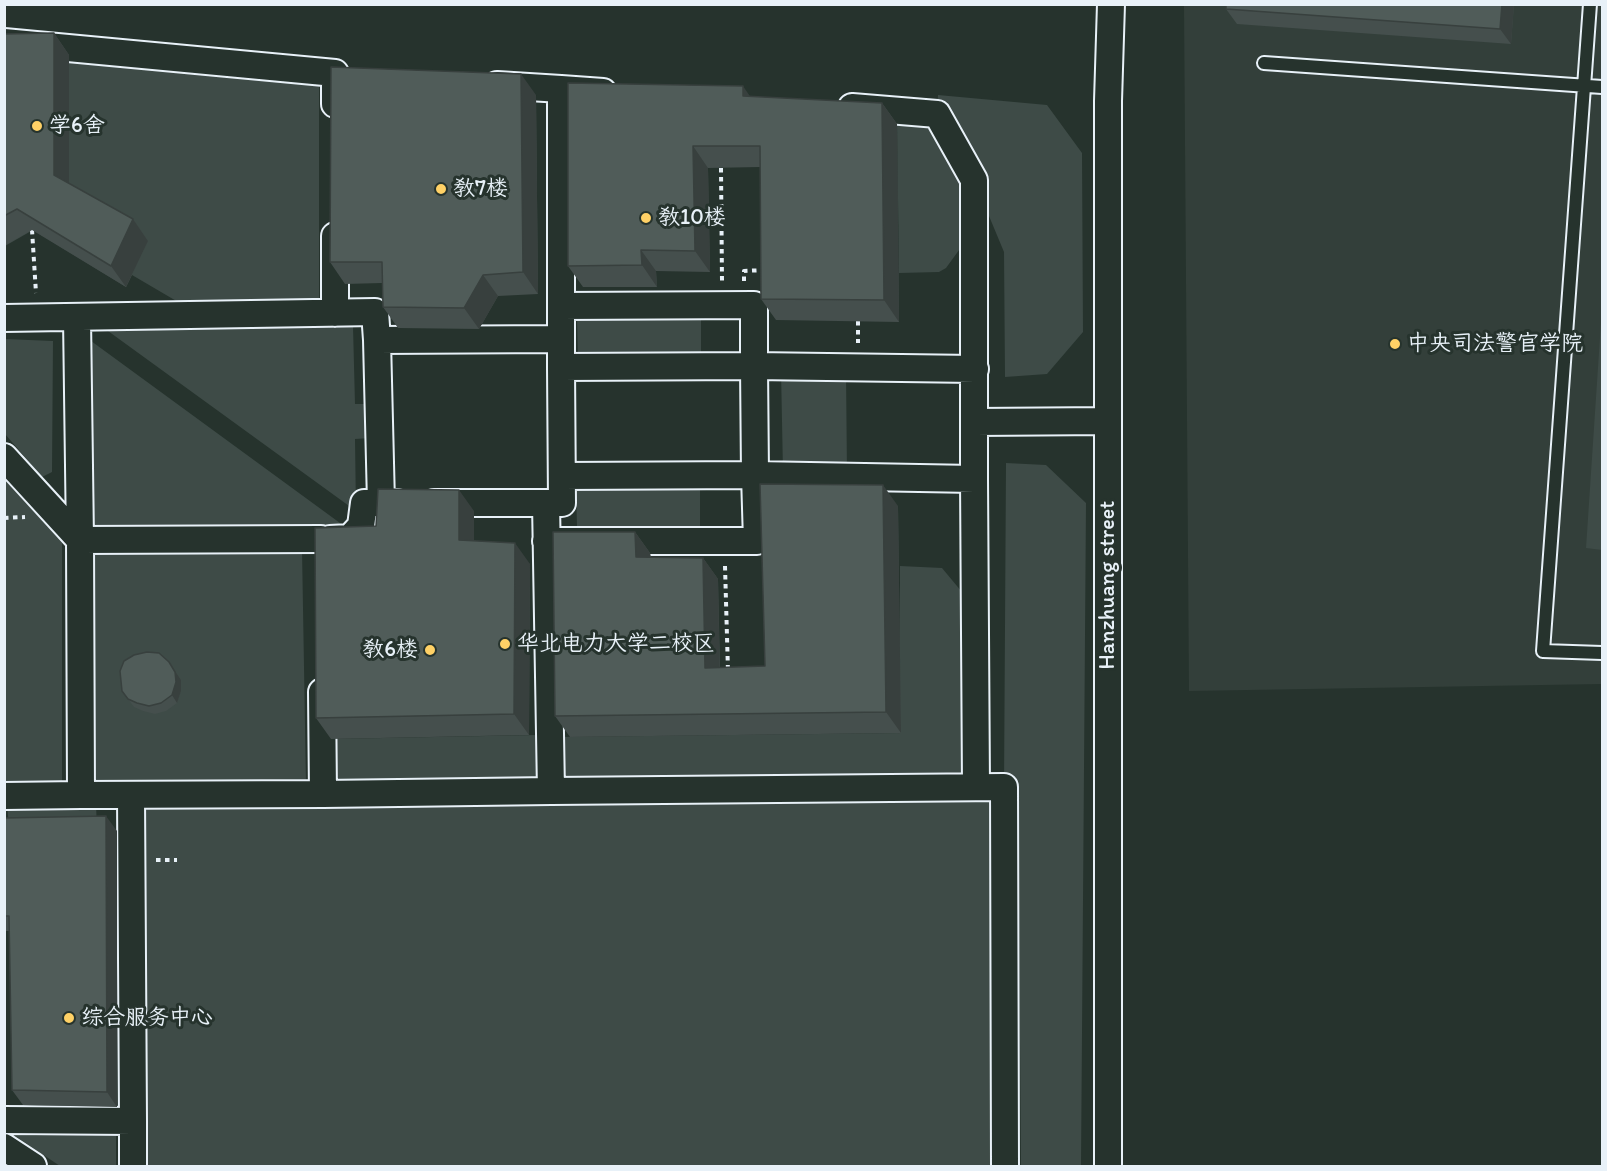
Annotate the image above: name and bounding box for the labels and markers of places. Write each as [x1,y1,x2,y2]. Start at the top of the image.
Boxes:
place label: 学6舍 [49,113,105,139]
marker: 学6舍 [30,119,44,133]
place label: 教7楼 [453,176,508,202]
marker: 教7楼 [434,182,448,196]
place label: 教10楼 [658,205,726,231]
marker: 教10楼 [639,211,653,225]
place label: 中央司法警官学院 [1407,331,1583,357]
marker: 中央司法警官学院 [1388,337,1402,351]
place label: 华北电力大学二校区 [517,631,715,657]
place label: 教6楼 [362,637,418,663]
marker: 华北电力大学二校区 [498,637,512,651]
marker: 教6楼 [423,643,437,657]
place label: 综合服务中心 [81,1005,213,1031]
marker: 综合服务中心 [62,1011,76,1025]

